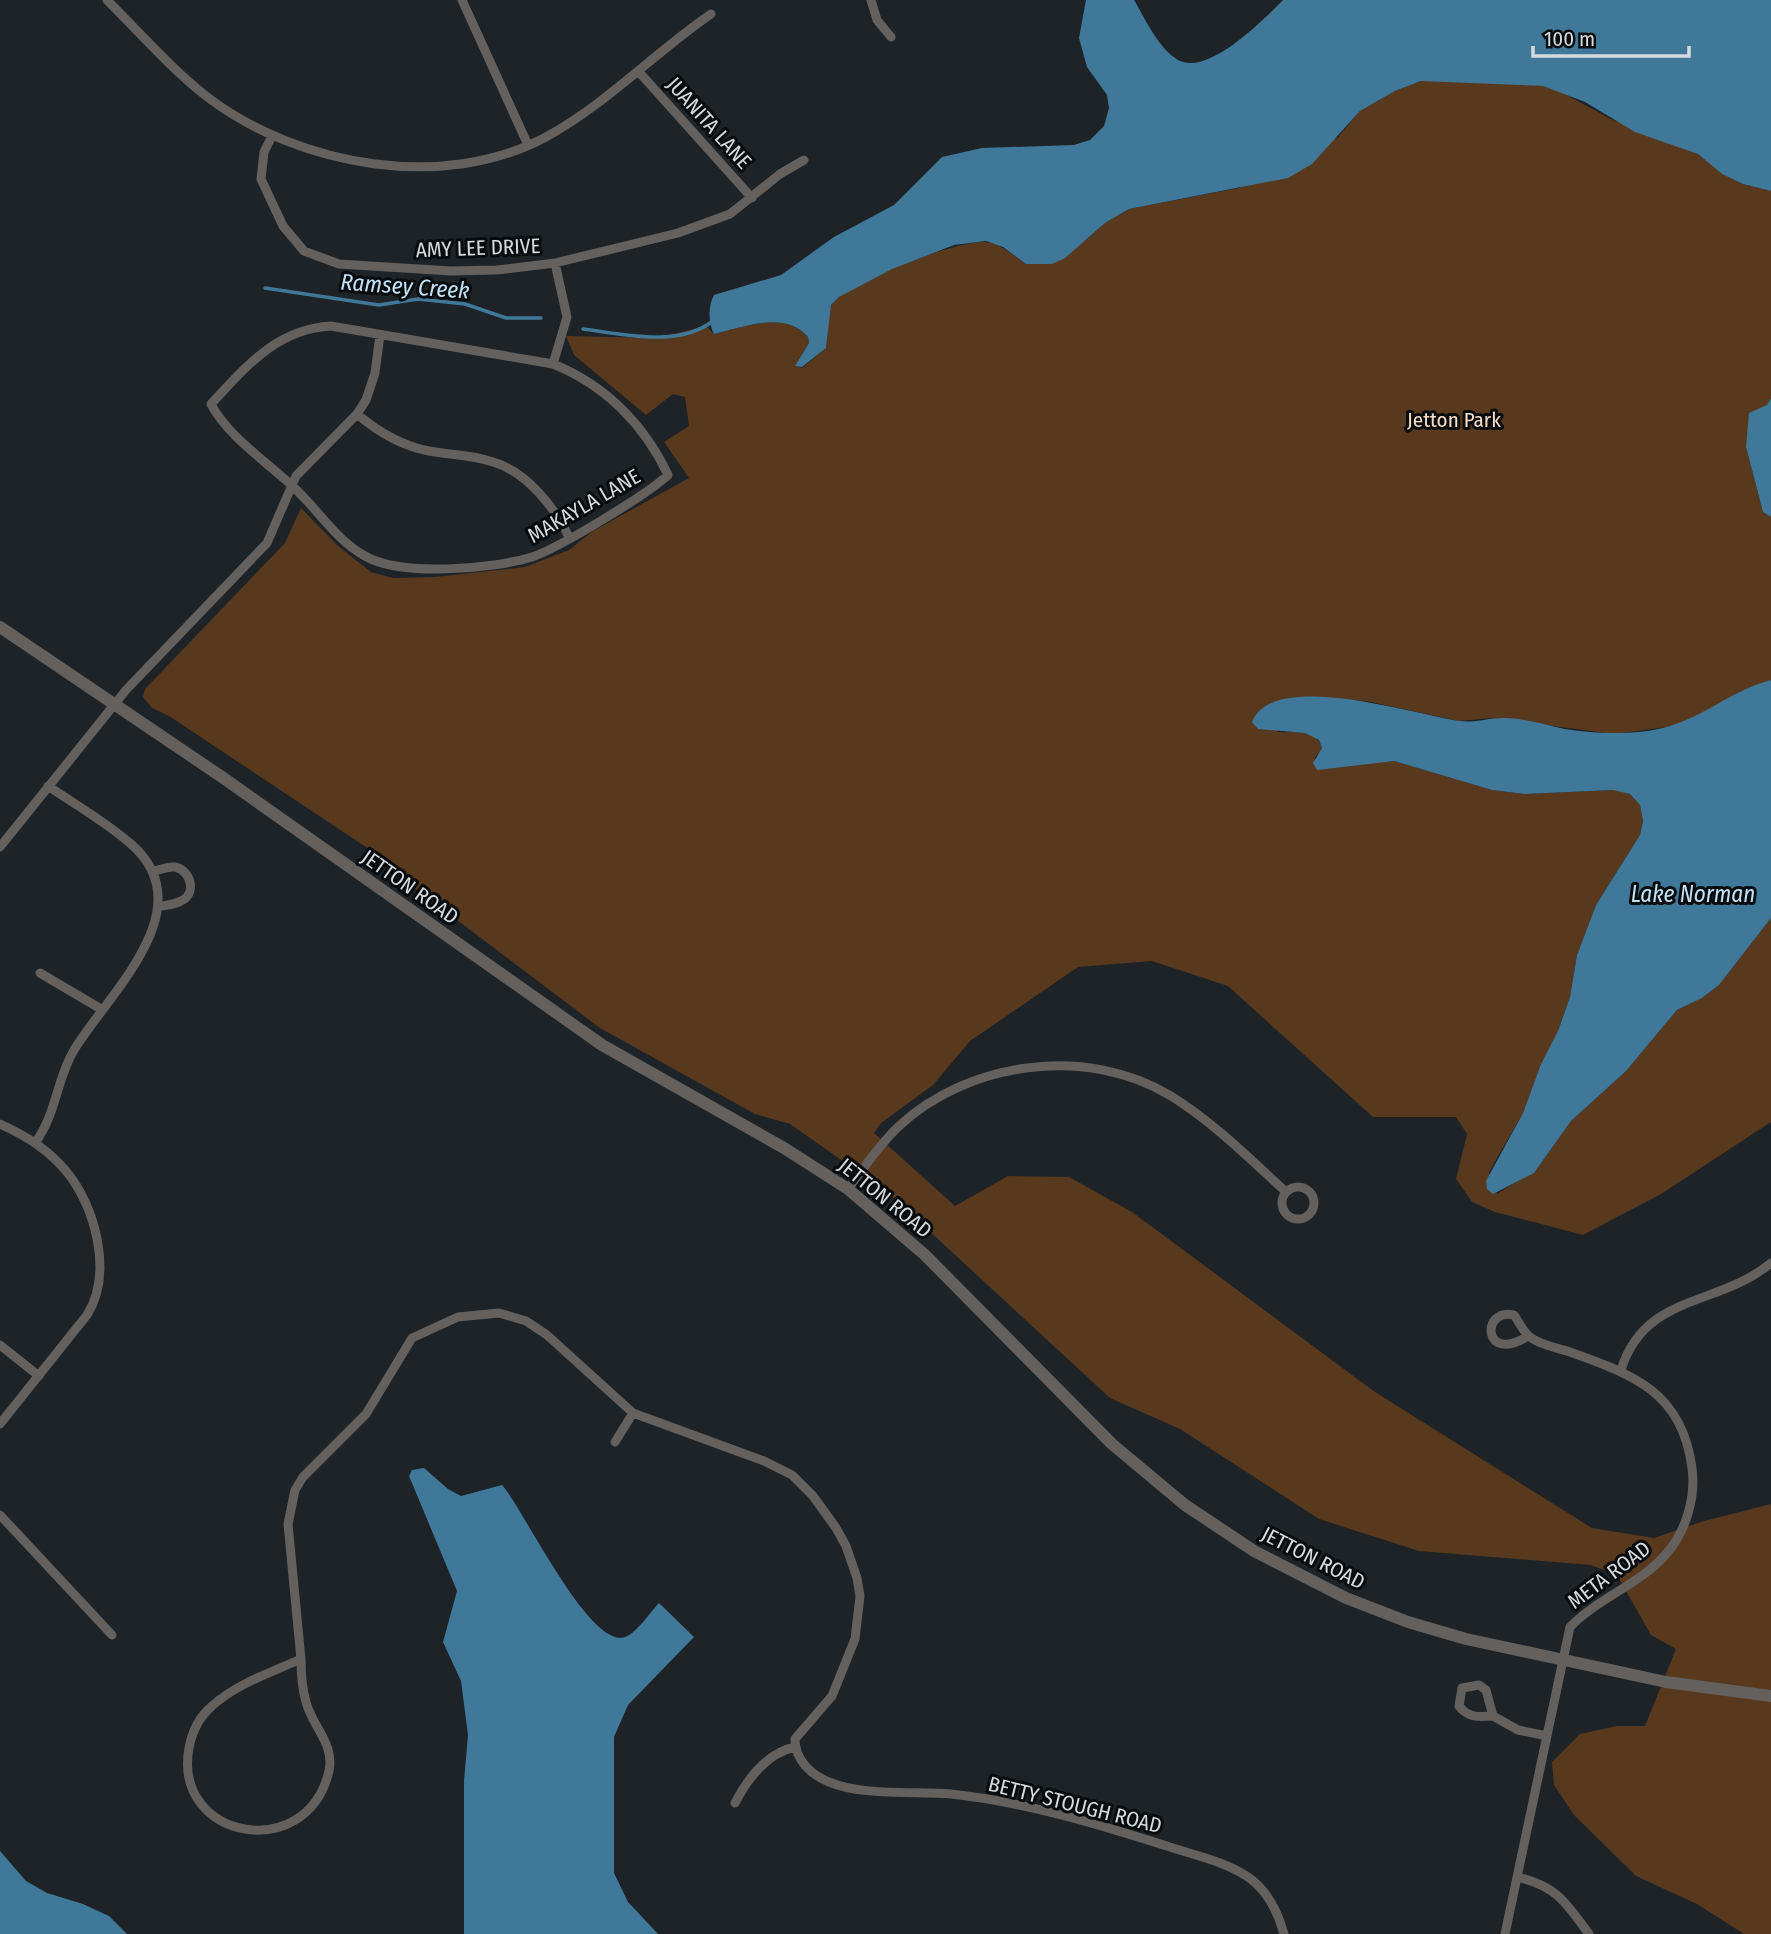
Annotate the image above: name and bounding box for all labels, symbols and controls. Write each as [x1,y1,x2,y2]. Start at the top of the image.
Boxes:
scale bar [1533,14,1689,58]
text: 100 m [1544,26,1595,52]
street label: JUANITA LANE [661,72,757,174]
street label: AMY LEE DRIVE [415,233,541,263]
water label: Ramsey Creek [340,268,470,304]
park label: Jetton Park [1407,407,1501,433]
street label: MAKAYLA LANE [523,463,645,549]
street label: JETTON ROAD [356,844,464,930]
water label: Lake Norman [1631,880,1755,908]
street label: JETTON ROAD [833,1152,937,1244]
street label: JETTON ROAD [1257,1521,1369,1595]
street label: META ROAD [1562,1535,1656,1615]
street label: BETTY STOUGH ROAD [986,1771,1164,1839]

